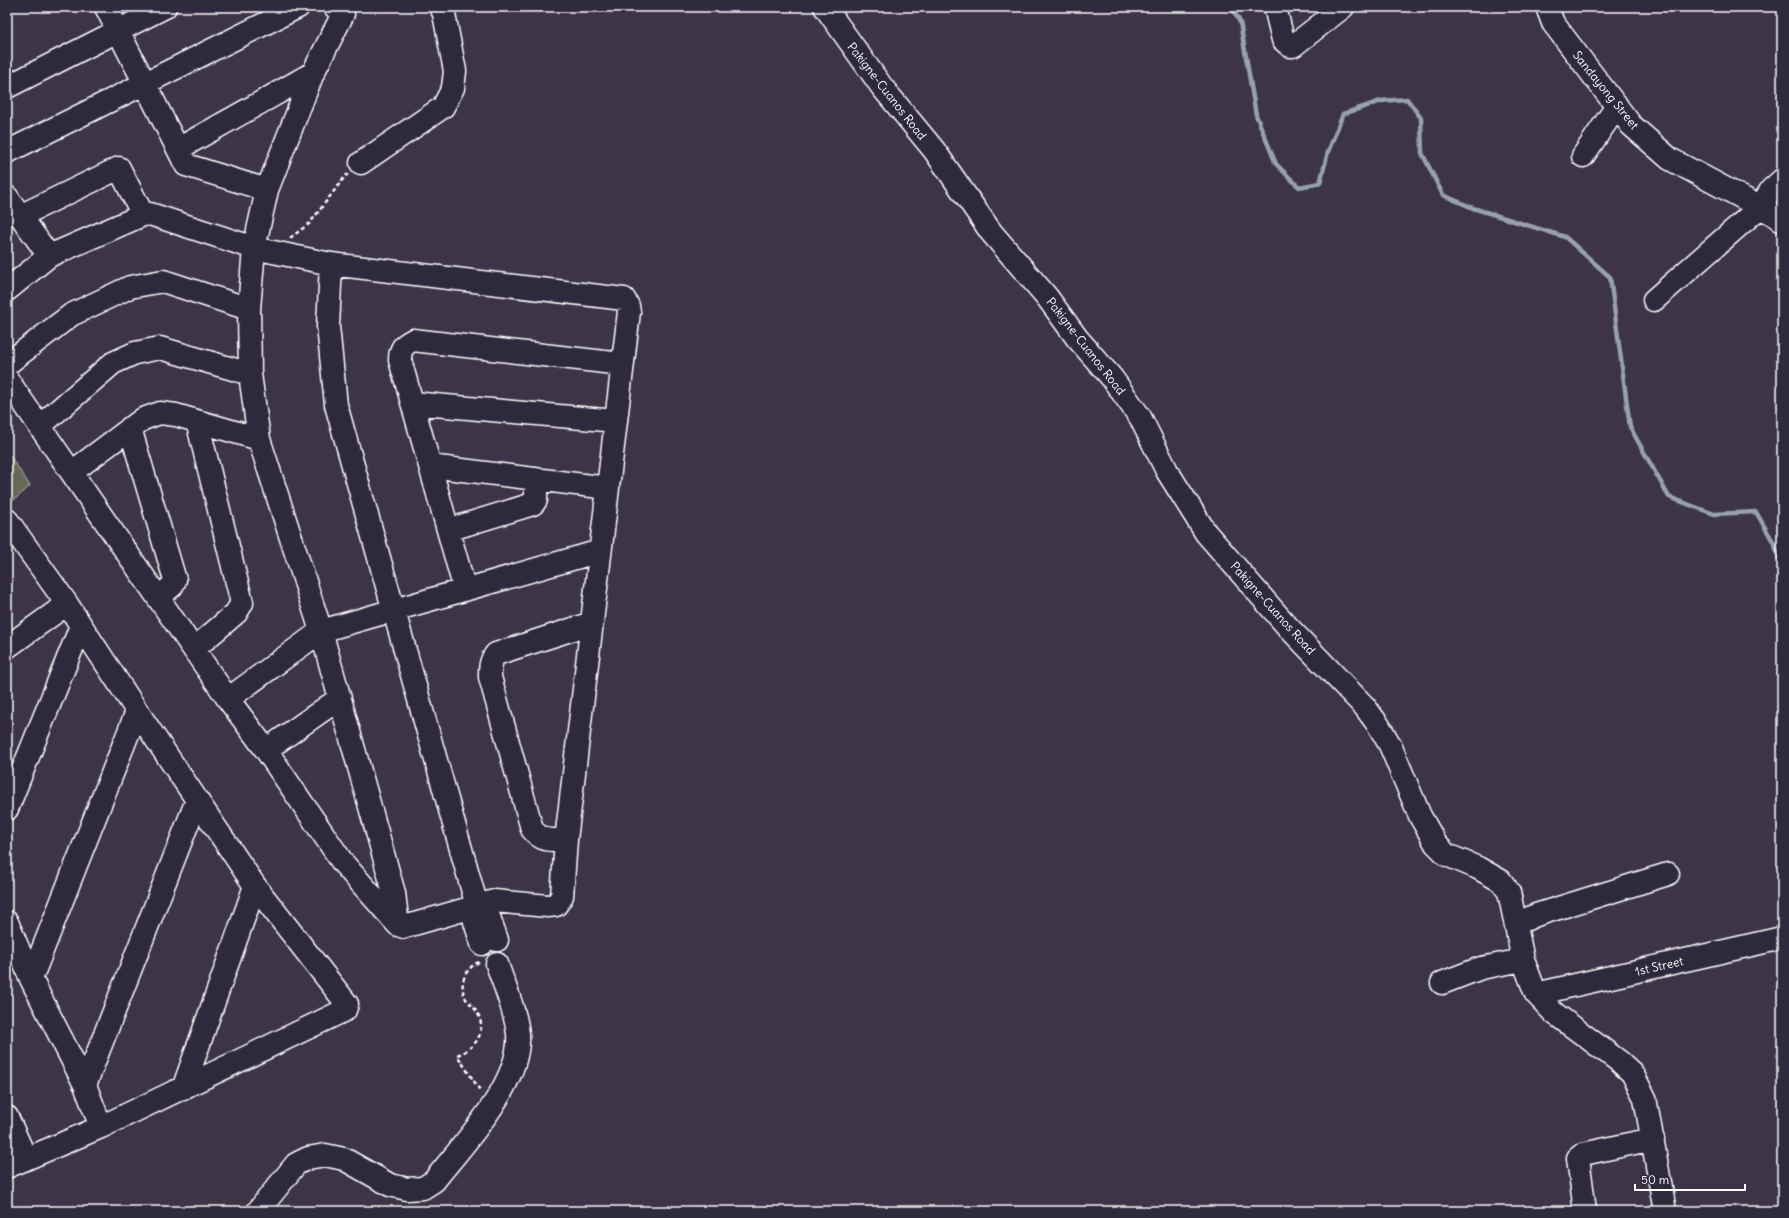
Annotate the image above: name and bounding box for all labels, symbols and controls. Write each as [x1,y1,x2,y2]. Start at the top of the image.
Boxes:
street label: Pakigne-Cuanos Road [844,39,930,143]
street label: Sandayong Street [1570,48,1642,132]
street label: Pakigne-Cuanos Road [1043,294,1129,398]
street label: Pakigne-Cuanos Road [1227,559,1319,657]
street label: 1st Street [1633,953,1685,979]
scale bar [1635,1166,1745,1192]
text: 50 m [1641,1172,1670,1187]

